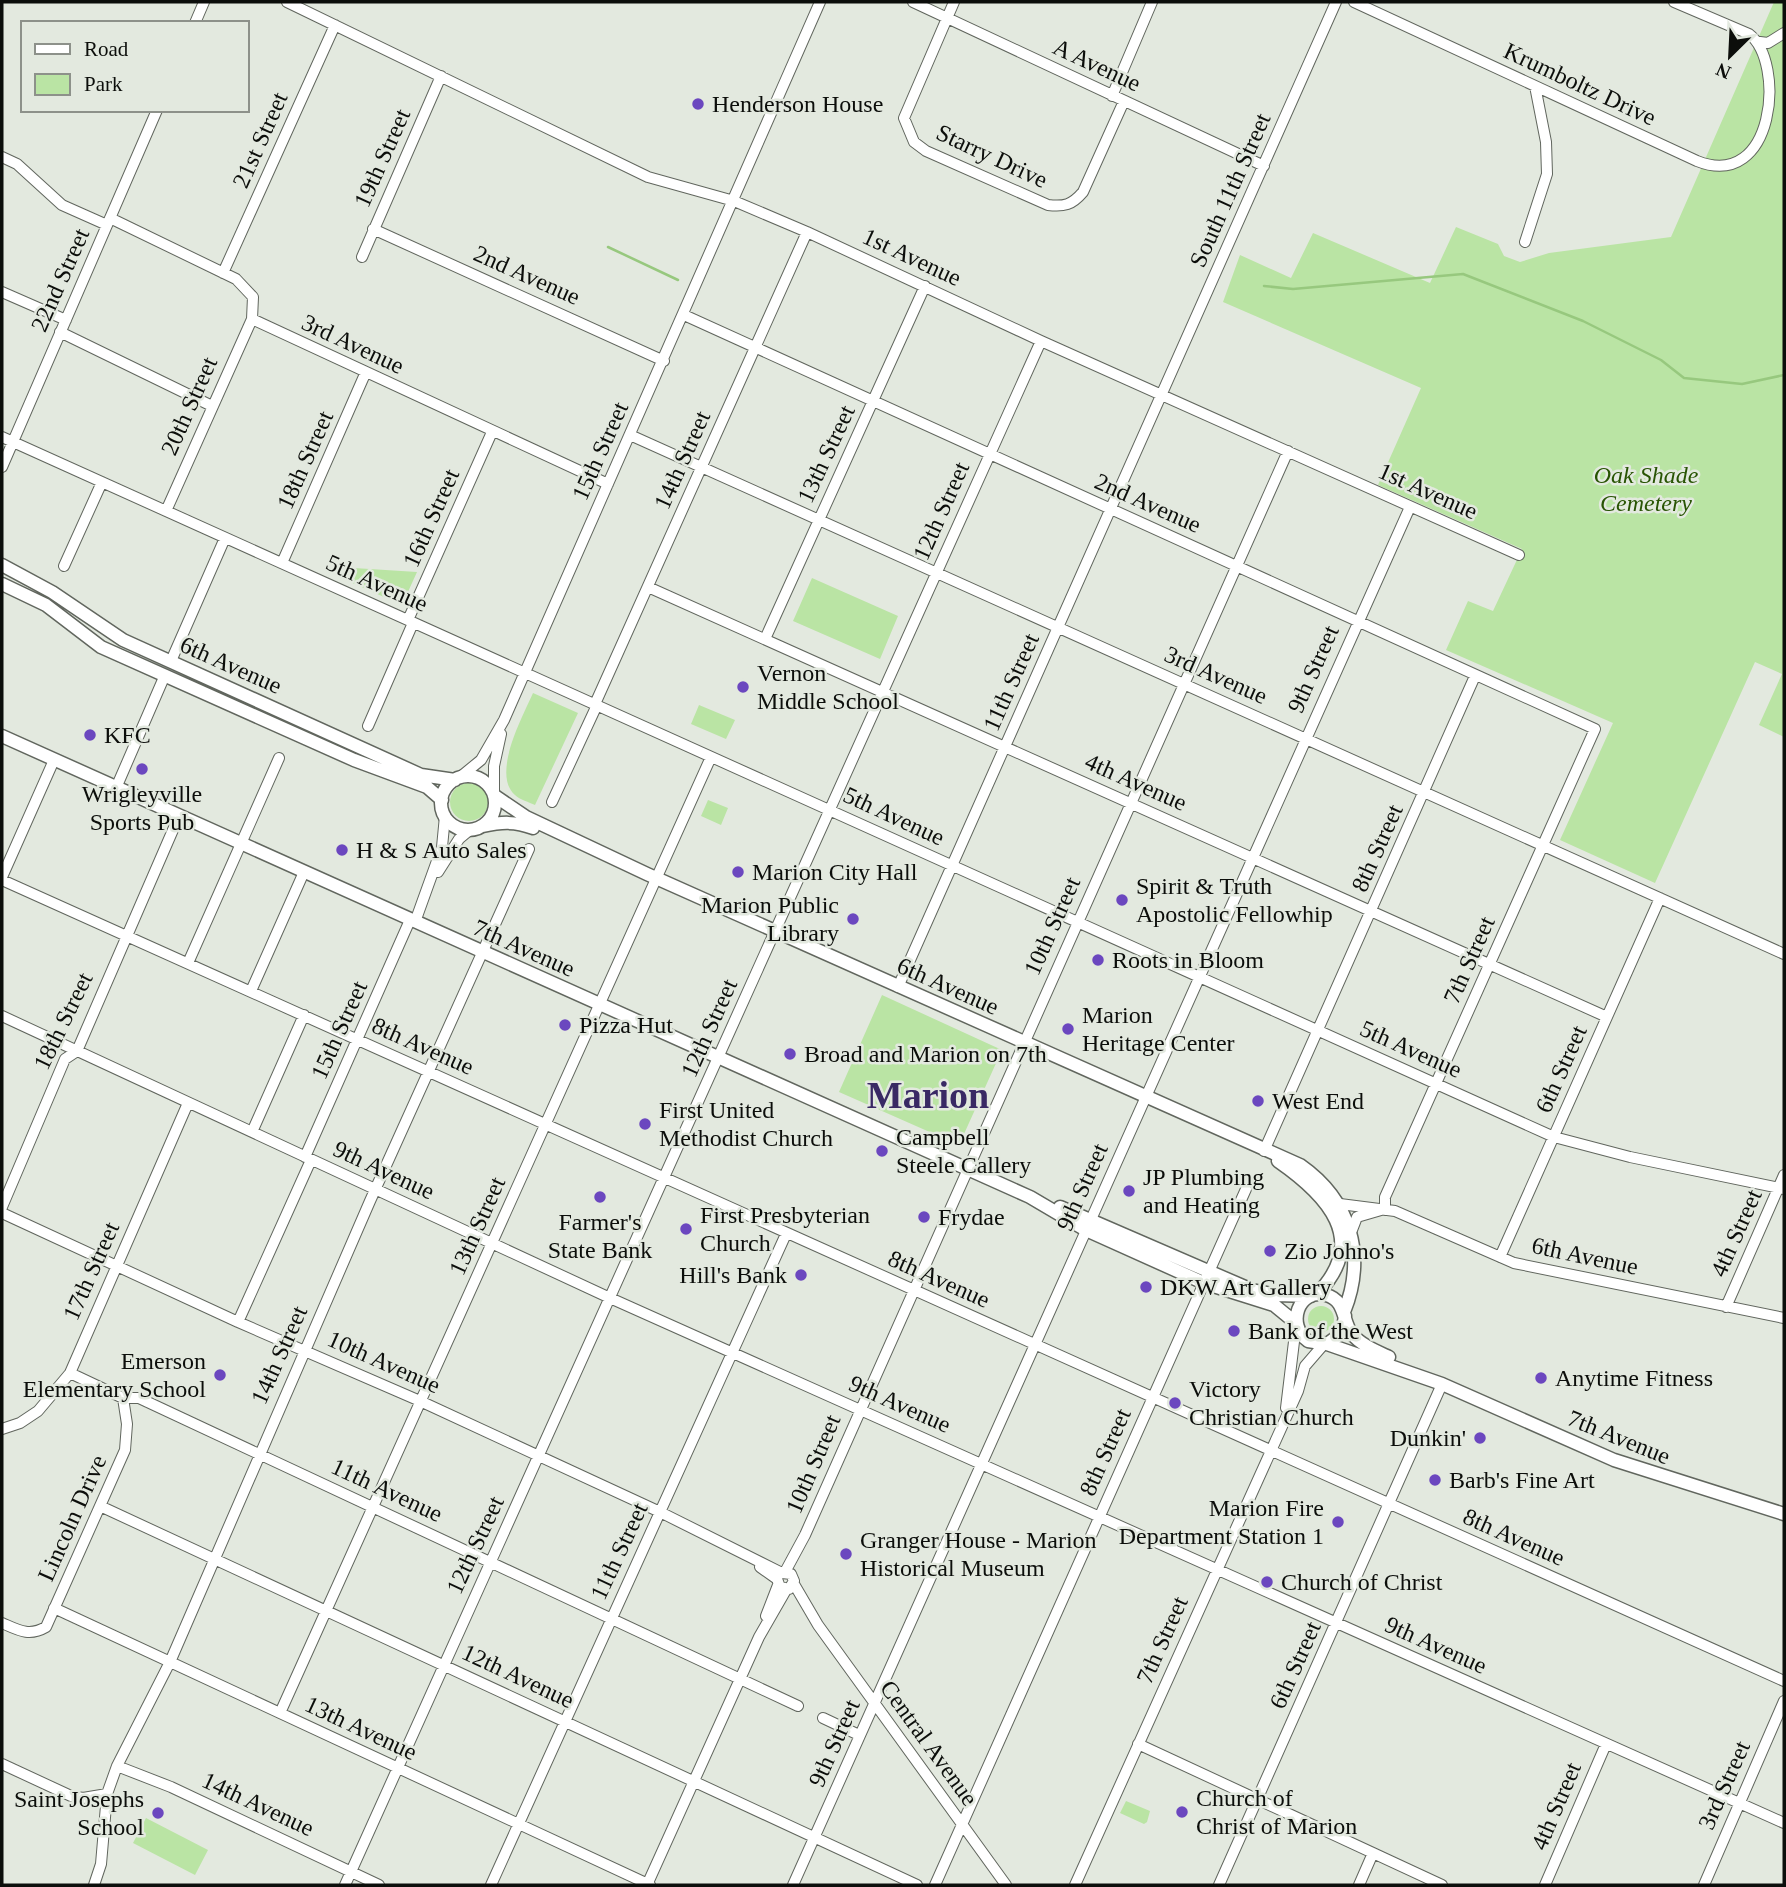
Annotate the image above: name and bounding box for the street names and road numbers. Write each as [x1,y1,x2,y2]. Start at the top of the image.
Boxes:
street label: A Avenue [1049,33,1145,97]
street label: Krumboltz Drive [1500,37,1660,131]
street label: 21st Street [227,88,293,192]
street label: 19th Street [349,105,415,211]
street label: South 11th Street [1184,109,1276,271]
street label: Starry Drive [932,119,1052,193]
street label: 1st Avenue [859,223,965,291]
street label: 22nd Street [26,224,94,336]
street label: 2nd Avenue [470,240,584,310]
street label: 3rd Avenue [298,309,408,379]
street label: 20th Street [156,353,222,459]
street label: 15th Street [567,398,633,504]
street label: 13th Street [792,401,860,507]
street label: 18th Street [272,407,338,513]
street label: 14th Street [649,407,715,513]
street label: 12th Street [908,458,974,564]
street label: 1st Avenue [1375,458,1481,524]
street label: 16th Street [398,465,464,571]
street label: 2nd Avenue [1091,468,1205,538]
street label: 5th Avenue [322,549,432,617]
street label: 9th Street [1282,621,1344,717]
street label: 11th Street [978,629,1044,735]
street label: 6th Avenue [176,631,286,699]
street label: 3rd Avenue [1161,641,1271,709]
street label: 4th Avenue [1081,748,1191,816]
street label: 5th Avenue [839,781,949,851]
street label: 8th Street [1346,800,1408,896]
street label: 10th Street [1019,873,1085,979]
street label: 7th Street [1438,912,1500,1008]
street label: 7th Avenue [469,914,579,982]
street label: 6th Avenue [893,952,1003,1020]
street label: 18th Street [28,968,98,1074]
street label: 12th Street [676,975,742,1081]
street label: 15th Street [306,977,372,1083]
street label: 8th Avenue [368,1012,478,1080]
street label: 5th Avenue [1356,1015,1466,1083]
street label: 6th Street [1530,1021,1592,1117]
street label: 9th Avenue [329,1135,439,1205]
street label: 9th Street [1051,1139,1113,1235]
street label: 13th Street [444,1173,510,1279]
street label: 4th Street [1705,1185,1767,1281]
street label: 17th Street [58,1218,124,1324]
street label: 6th Avenue [1529,1232,1641,1280]
street label: 8th Avenue [884,1245,994,1313]
street label: 14th Street [246,1302,312,1408]
street label: 10th Avenue [324,1326,444,1398]
street label: 9th Avenue [845,1370,955,1438]
street label: 8th Street [1074,1404,1136,1500]
street label: 7th Avenue [1564,1405,1674,1469]
street label: 10th Street [781,1410,846,1517]
street label: Lincoln Drive [33,1451,111,1585]
street label: 11th Avenue [327,1453,447,1527]
street label: 12th Street [441,1492,509,1598]
street label: 11th Street [585,1498,653,1604]
street label: 8th Avenue [1459,1503,1569,1571]
street label: 7th Street [1131,1592,1193,1688]
street label: 9th Avenue [1381,1611,1491,1679]
street label: 6th Street [1264,1617,1326,1713]
street label: 12th Avenue [458,1639,578,1713]
street label: Central Avenue [875,1675,983,1811]
street label: 13th Avenue [301,1691,421,1765]
street label: 9th Street [803,1695,865,1791]
street label: 3rd Street [1693,1736,1755,1833]
street label: 4th Street [1526,1758,1586,1854]
street label: 14th Avenue [198,1767,318,1841]

